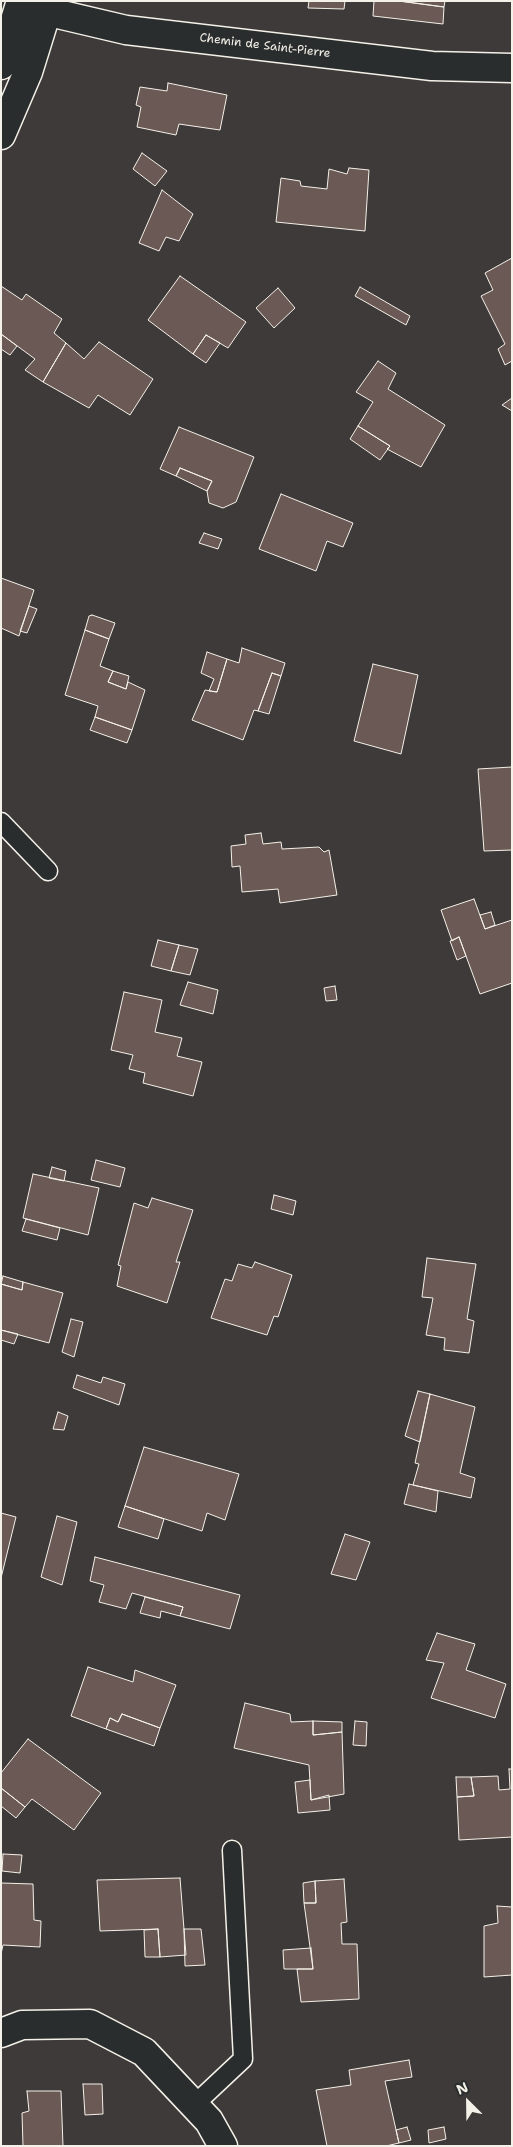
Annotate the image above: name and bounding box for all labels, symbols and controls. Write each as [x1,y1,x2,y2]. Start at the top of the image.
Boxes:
street label: Chemin de Saint-Pierre [199,31,331,61]
north arrow [443,2077,493,2127]
text: N [454,2078,471,2099]

